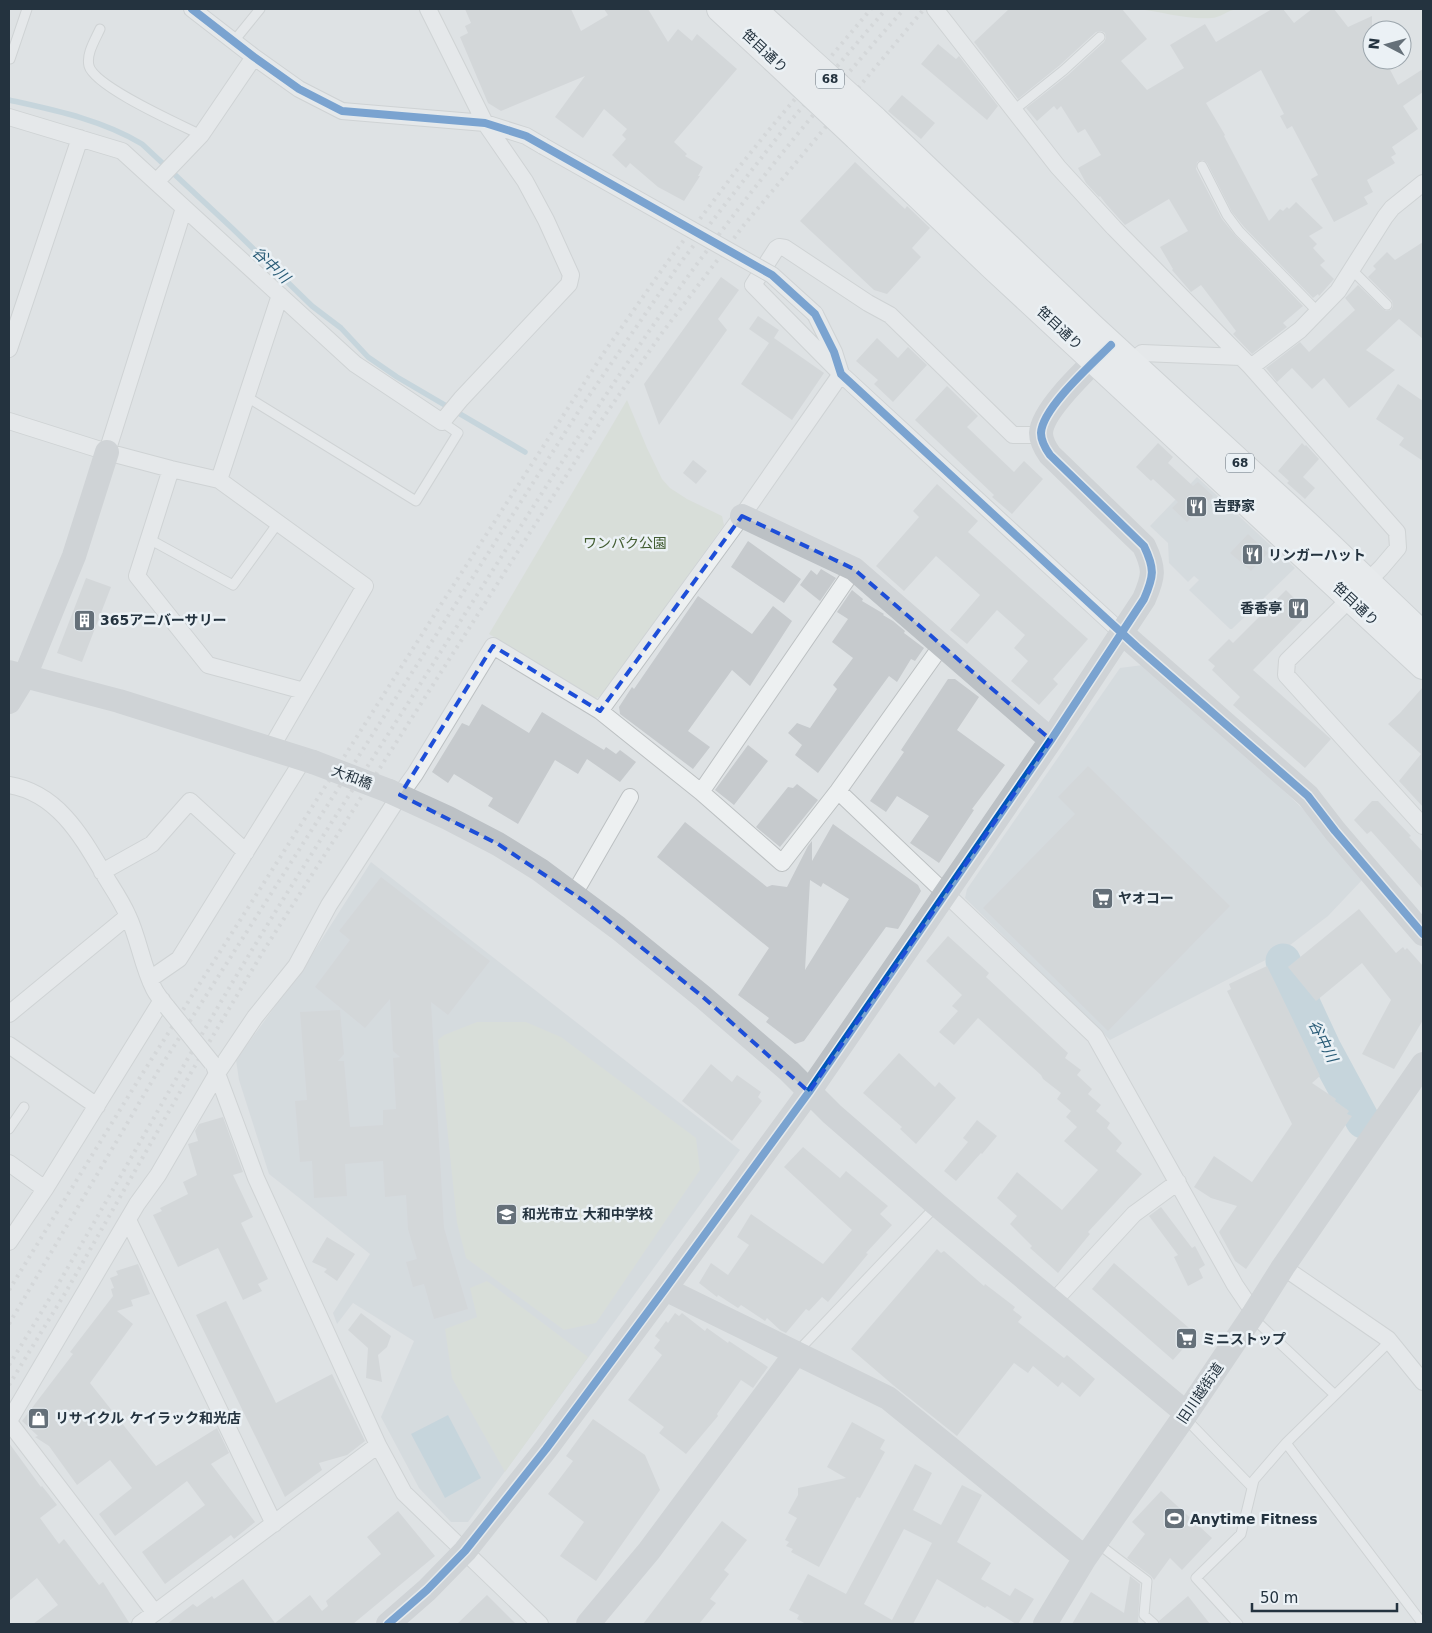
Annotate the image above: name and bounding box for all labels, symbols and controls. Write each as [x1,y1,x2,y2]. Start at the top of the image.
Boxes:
north arrow [1362,20,1412,70]
street label: 笹目通り [739,26,791,76]
text: N [1366,37,1383,50]
road number: 68 [816,70,844,88]
water label: 谷中川 [248,243,295,288]
street label: 笹目通り [1034,303,1086,353]
road number: 68 [1226,453,1254,472]
restaurant icon: 吉野家 [1185,494,1209,518]
place label: 吉野家 [1213,498,1255,514]
park label: ワンパク公園 [583,535,667,551]
restaurant icon: リンガーハット [1240,543,1264,567]
place label: リンガーハット [1268,547,1366,563]
street label: 笹目通り [1330,579,1382,629]
restaurant icon: 香香亭 [1286,596,1310,620]
place label: 香香亭 [1240,600,1282,616]
building icon: 365アニバーサリー [72,608,96,632]
place label: 365アニバーサリー [100,612,227,628]
street label: 大和橋 [330,762,374,792]
supermarket icon: ヤオコー [1090,886,1114,910]
place label: ヤオコー [1118,890,1174,906]
water label: 谷中川 [1305,1017,1342,1067]
school or university icon: 和光市立 大和中学校 [494,1202,518,1226]
place label: 和光市立 大和中学校 [522,1206,653,1222]
supermarket icon: ミニストップ [1174,1327,1198,1351]
place label: ミニストップ [1202,1331,1286,1347]
street label: 旧川越街道 [1174,1360,1226,1426]
shop icon: リサイクル ケイラック和光店 [27,1406,51,1430]
place label: リサイクル ケイラック和光店 [55,1410,241,1426]
sports icon: Anytime Fitness [1162,1507,1186,1531]
place label: Anytime Fitness [1190,1511,1318,1527]
scale bar [1252,1580,1397,1612]
text: 50 m [1260,1589,1298,1607]

